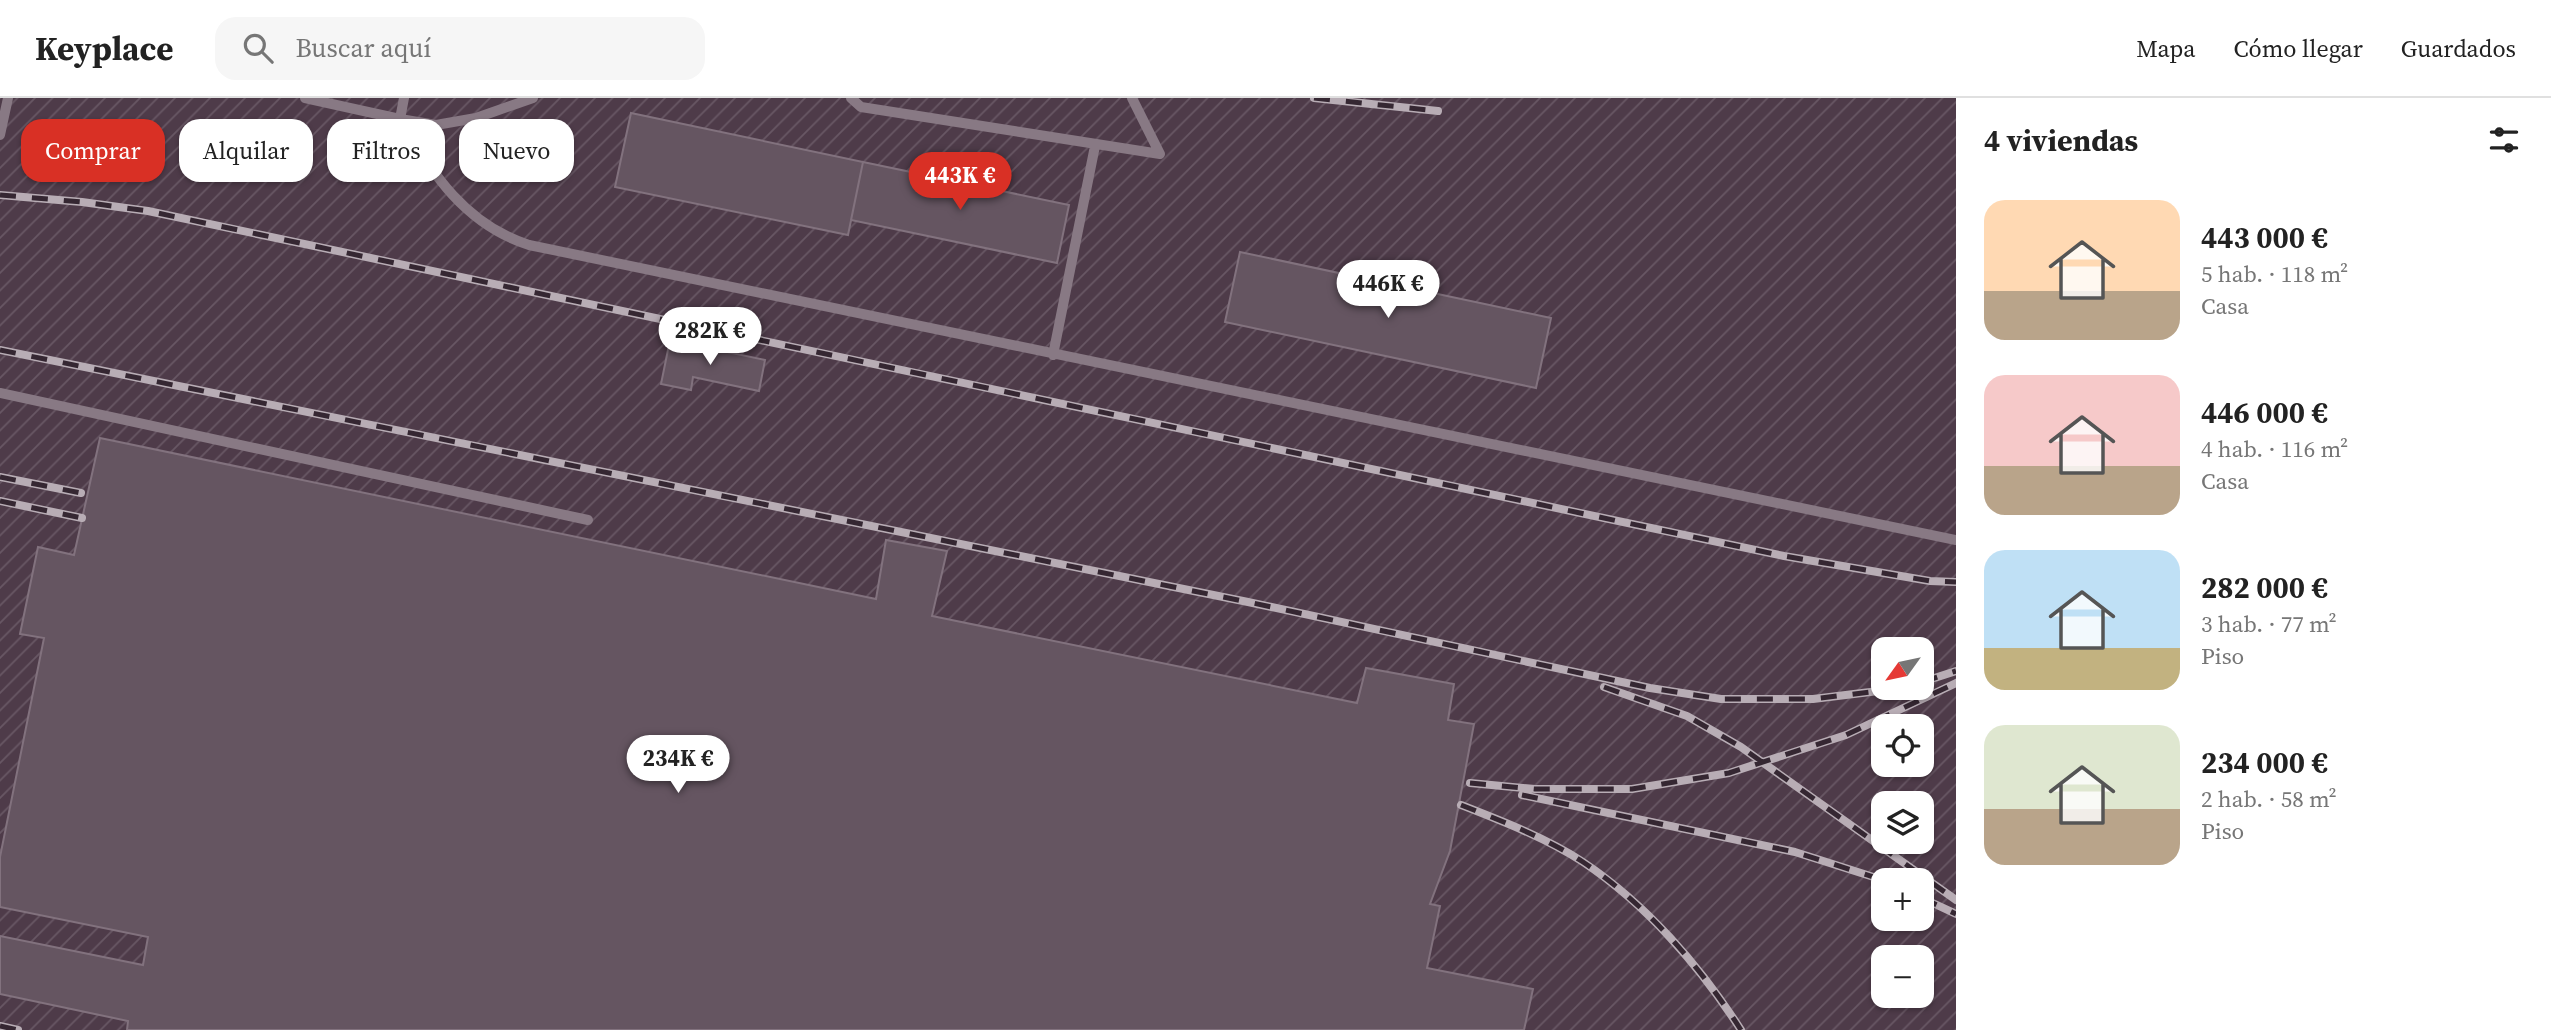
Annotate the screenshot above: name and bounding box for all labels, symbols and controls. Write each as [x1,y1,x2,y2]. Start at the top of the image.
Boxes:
search box [215,17,705,80]
text: Keyplace [35,26,173,71]
icon: search [239,29,277,67]
text: Buscar aquí [295,30,431,66]
text: Mapa [2136,32,2195,65]
text: Cómo llegar [2233,32,2363,65]
text: Guardados [2401,32,2516,65]
chip: Comprar [21,119,165,182]
chip: Alquilar [179,119,313,182]
chip: Filtros [327,119,445,182]
chip: Nuevo [459,119,574,182]
text: 4 viviendas [1984,120,2138,161]
icon: filters [2485,121,2523,159]
pin: 443K € [903,152,1017,212]
text: 443K € [925,159,995,191]
text: 443 000 € [2201,217,2328,258]
icon: home [2040,228,2124,312]
text: 5 hab. · 118 m² [2201,258,2348,290]
pin: 446K € [1331,260,1445,320]
text: 446K € [1353,267,1423,299]
text: Casa [2201,290,2249,322]
pin: 282K € [653,308,767,367]
text: 282K € [675,314,745,346]
text: 446 000 € [2201,392,2328,433]
icon: home [2040,403,2124,487]
text: 4 hab. · 116 m² [2201,433,2348,465]
text: Casa [2201,465,2249,497]
text: 282 000 € [2201,567,2328,608]
icon: home [2040,578,2124,662]
text: 3 hab. · 77 m² [2201,608,2337,640]
north arrow [1871,637,1934,700]
map controls [1871,637,1934,1008]
text: Piso [2201,640,2244,672]
button: locate [1871,714,1934,777]
pin: 234K € [621,736,735,795]
text: 234K € [643,742,713,774]
text: 234 000 € [2201,742,2328,783]
icon: home [2040,753,2124,837]
text: 2 hab. · 58 m² [2201,783,2337,815]
button: layers [1871,791,1934,854]
text: Piso [2201,815,2244,847]
button: + [1871,868,1934,931]
button: − [1871,945,1934,1008]

